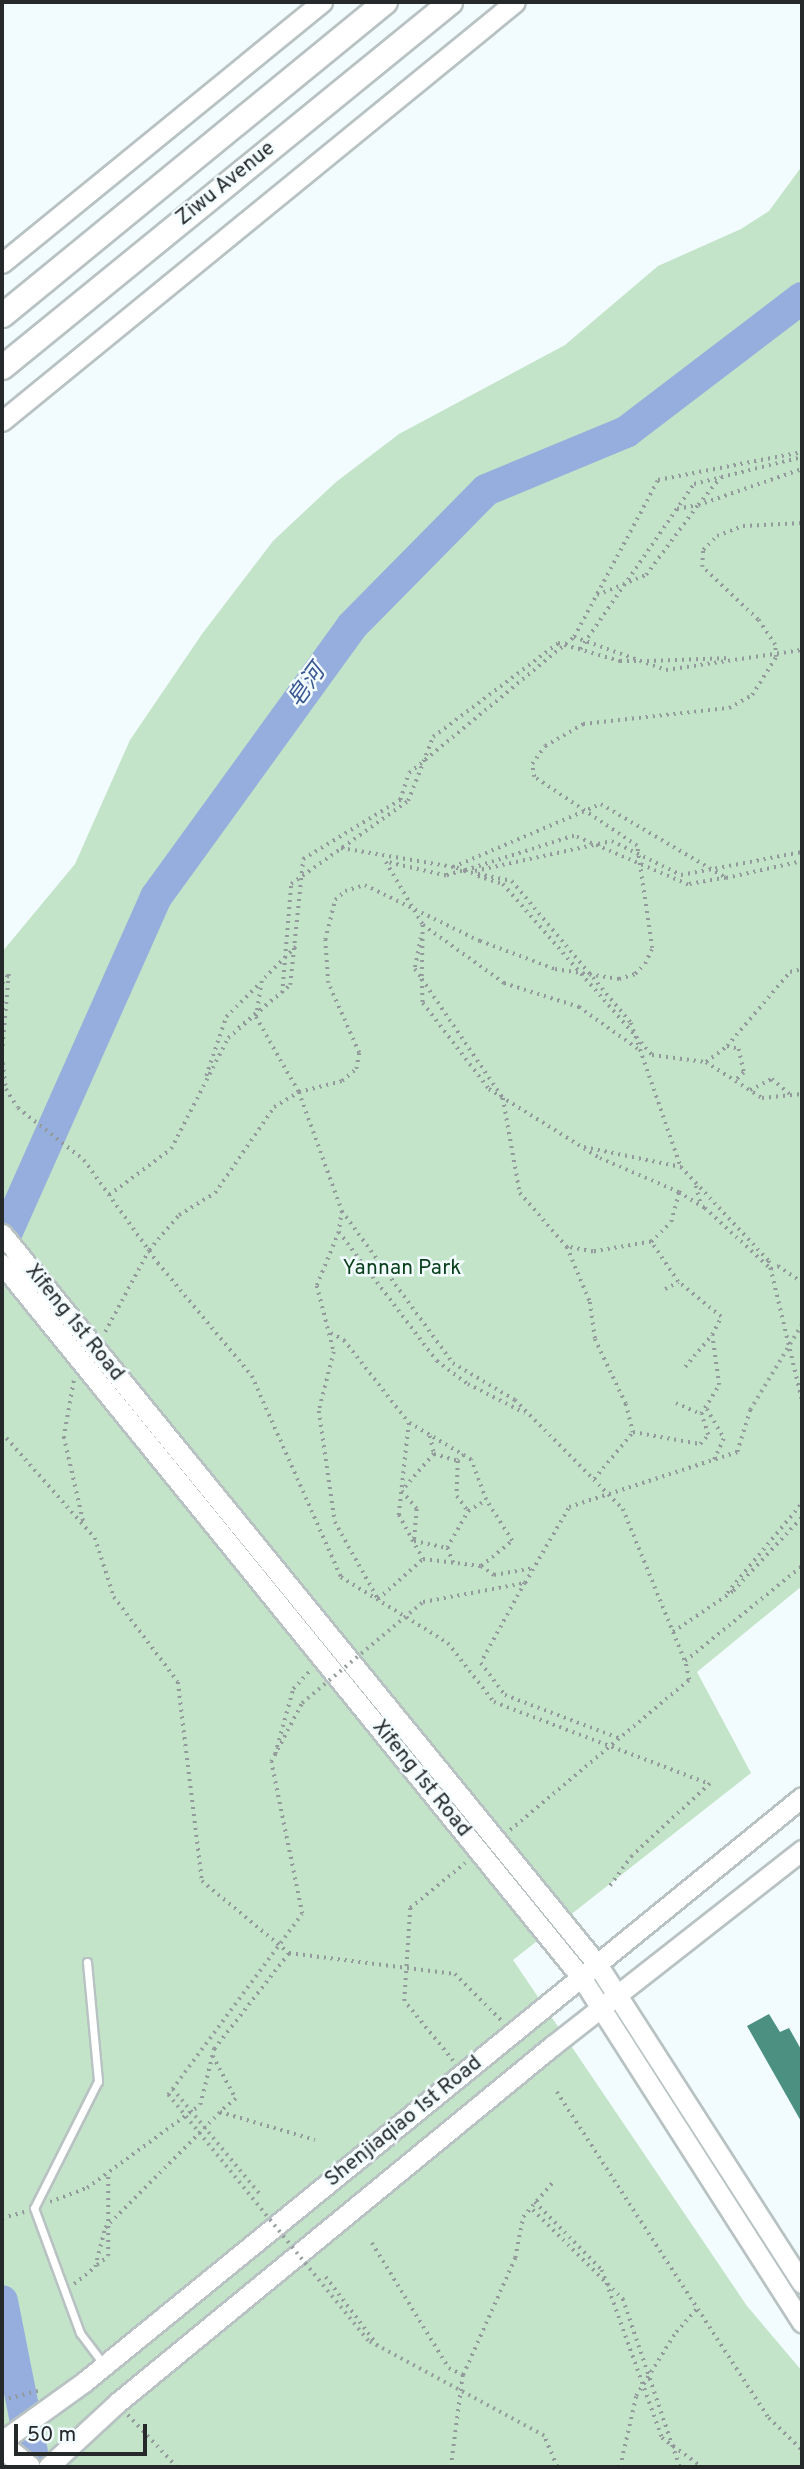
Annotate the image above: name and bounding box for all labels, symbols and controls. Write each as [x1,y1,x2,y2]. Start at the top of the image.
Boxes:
street label: Ziwu Avenue [171,136,281,232]
water label: 皂河 [283,660,333,714]
park label: Yannan Park [343,1256,461,1282]
street label: Xifeng 1st Road [19,1259,129,1387]
street label: Xifeng 1st Road [366,1715,476,1843]
street label: Shenjiaqiao 1st Road [321,2051,487,2193]
scale bar [18,2410,150,2454]
text: 50 m [27,2422,76,2449]

